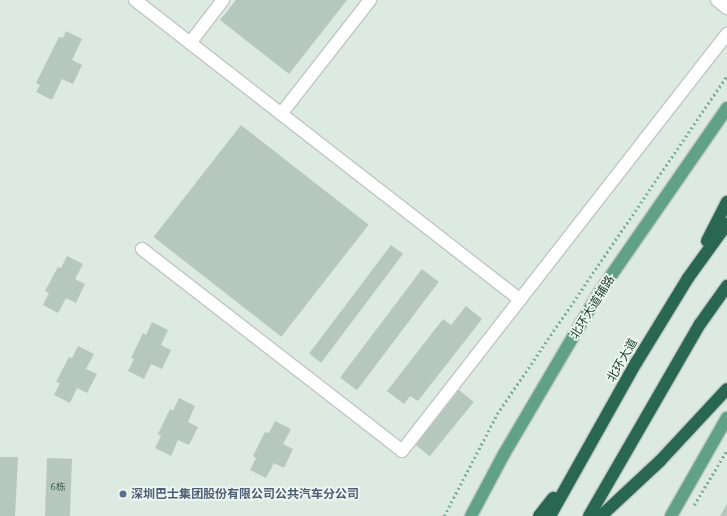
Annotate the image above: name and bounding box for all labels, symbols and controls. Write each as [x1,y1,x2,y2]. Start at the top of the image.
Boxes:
street label: 北环大道辅路 [567,273,617,341]
street label: 北环大道 [604,336,640,384]
house number: 6栋 [50,481,66,493]
place label: 深圳巴士集团股份有限公司公共汽车分公司 [131,487,359,501]
marker: 深圳巴士集团股份有限公司公共汽车分公司 [118,489,128,499]

